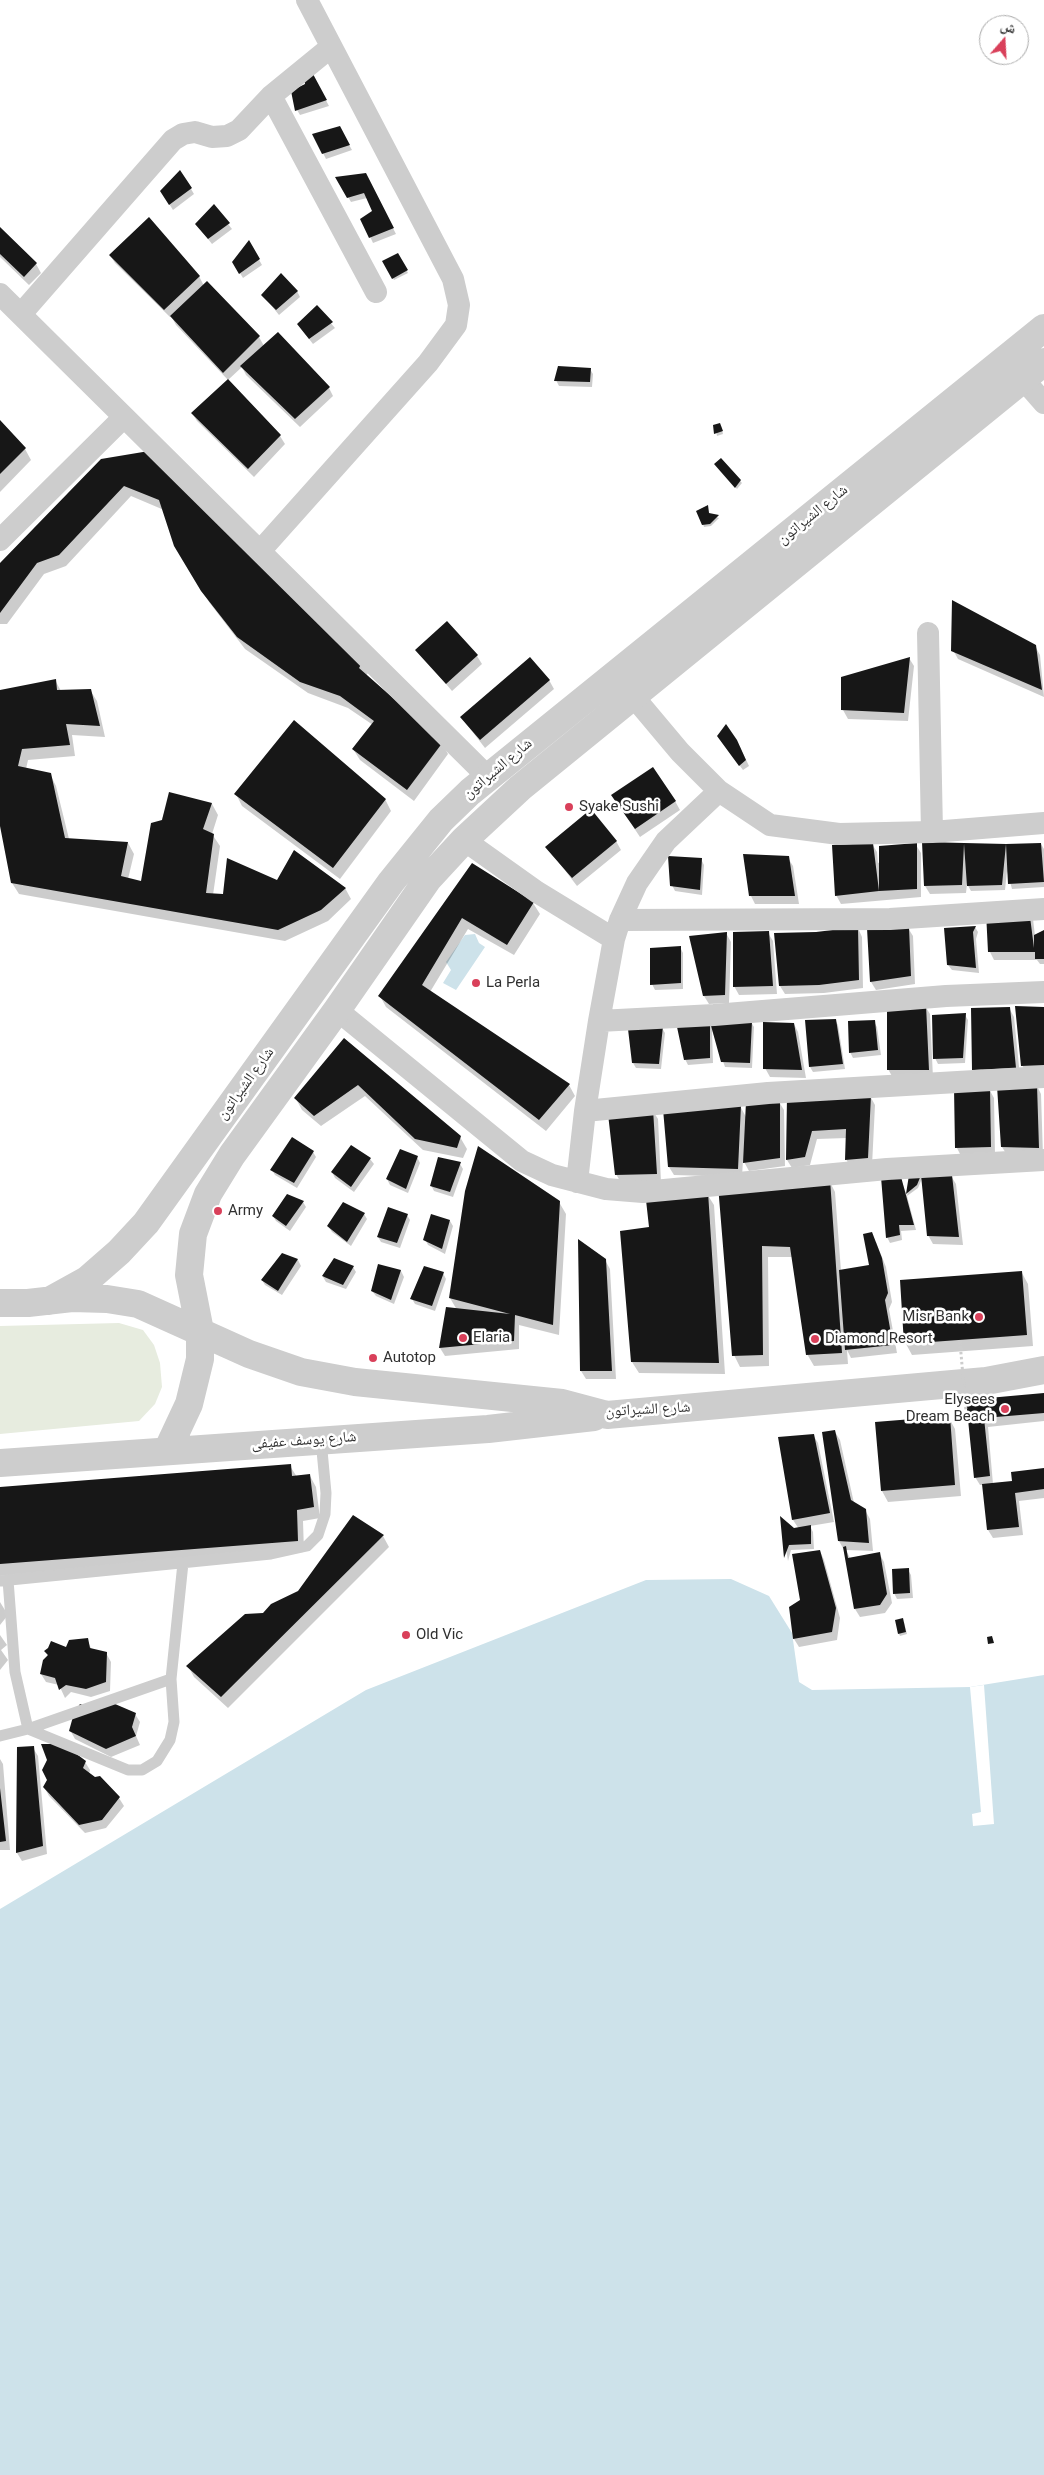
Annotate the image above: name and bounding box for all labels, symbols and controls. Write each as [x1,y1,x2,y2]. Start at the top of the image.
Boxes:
north arrow [979,15,1029,65]
text: ش [999,17,1018,37]
street label: شارع الشيراتون [774,481,852,549]
street label: شارع الشيراتون [460,735,536,803]
place label: Syake Sushi [579,798,659,816]
marker: Syake Sushi [563,801,575,813]
place label: La Perla [486,974,540,992]
marker: La Perla [470,977,482,989]
street label: شارع الشيراتون [214,1044,278,1124]
place label: Army [228,1202,263,1220]
marker: Army [212,1205,224,1217]
place label: Misr Bank [902,1308,969,1326]
marker: Misr Bank [973,1311,985,1323]
place label: Elaria [473,1329,510,1347]
place label: Diamond Resort [825,1330,933,1348]
marker: Elaria [457,1332,469,1344]
marker: Diamond Resort [809,1333,821,1345]
place label: Autotop [383,1349,436,1367]
marker: Autotop [367,1352,379,1364]
place label: Elysees Dream Beach [906,1391,995,1426]
street label: شارع الشيراتون [605,1399,691,1421]
marker: Elysees Dream Beach [999,1403,1011,1415]
street label: شارع يوسف عفيفى [251,1428,357,1454]
place label: Old Vic [416,1626,463,1644]
marker: Old Vic [400,1629,412,1641]

